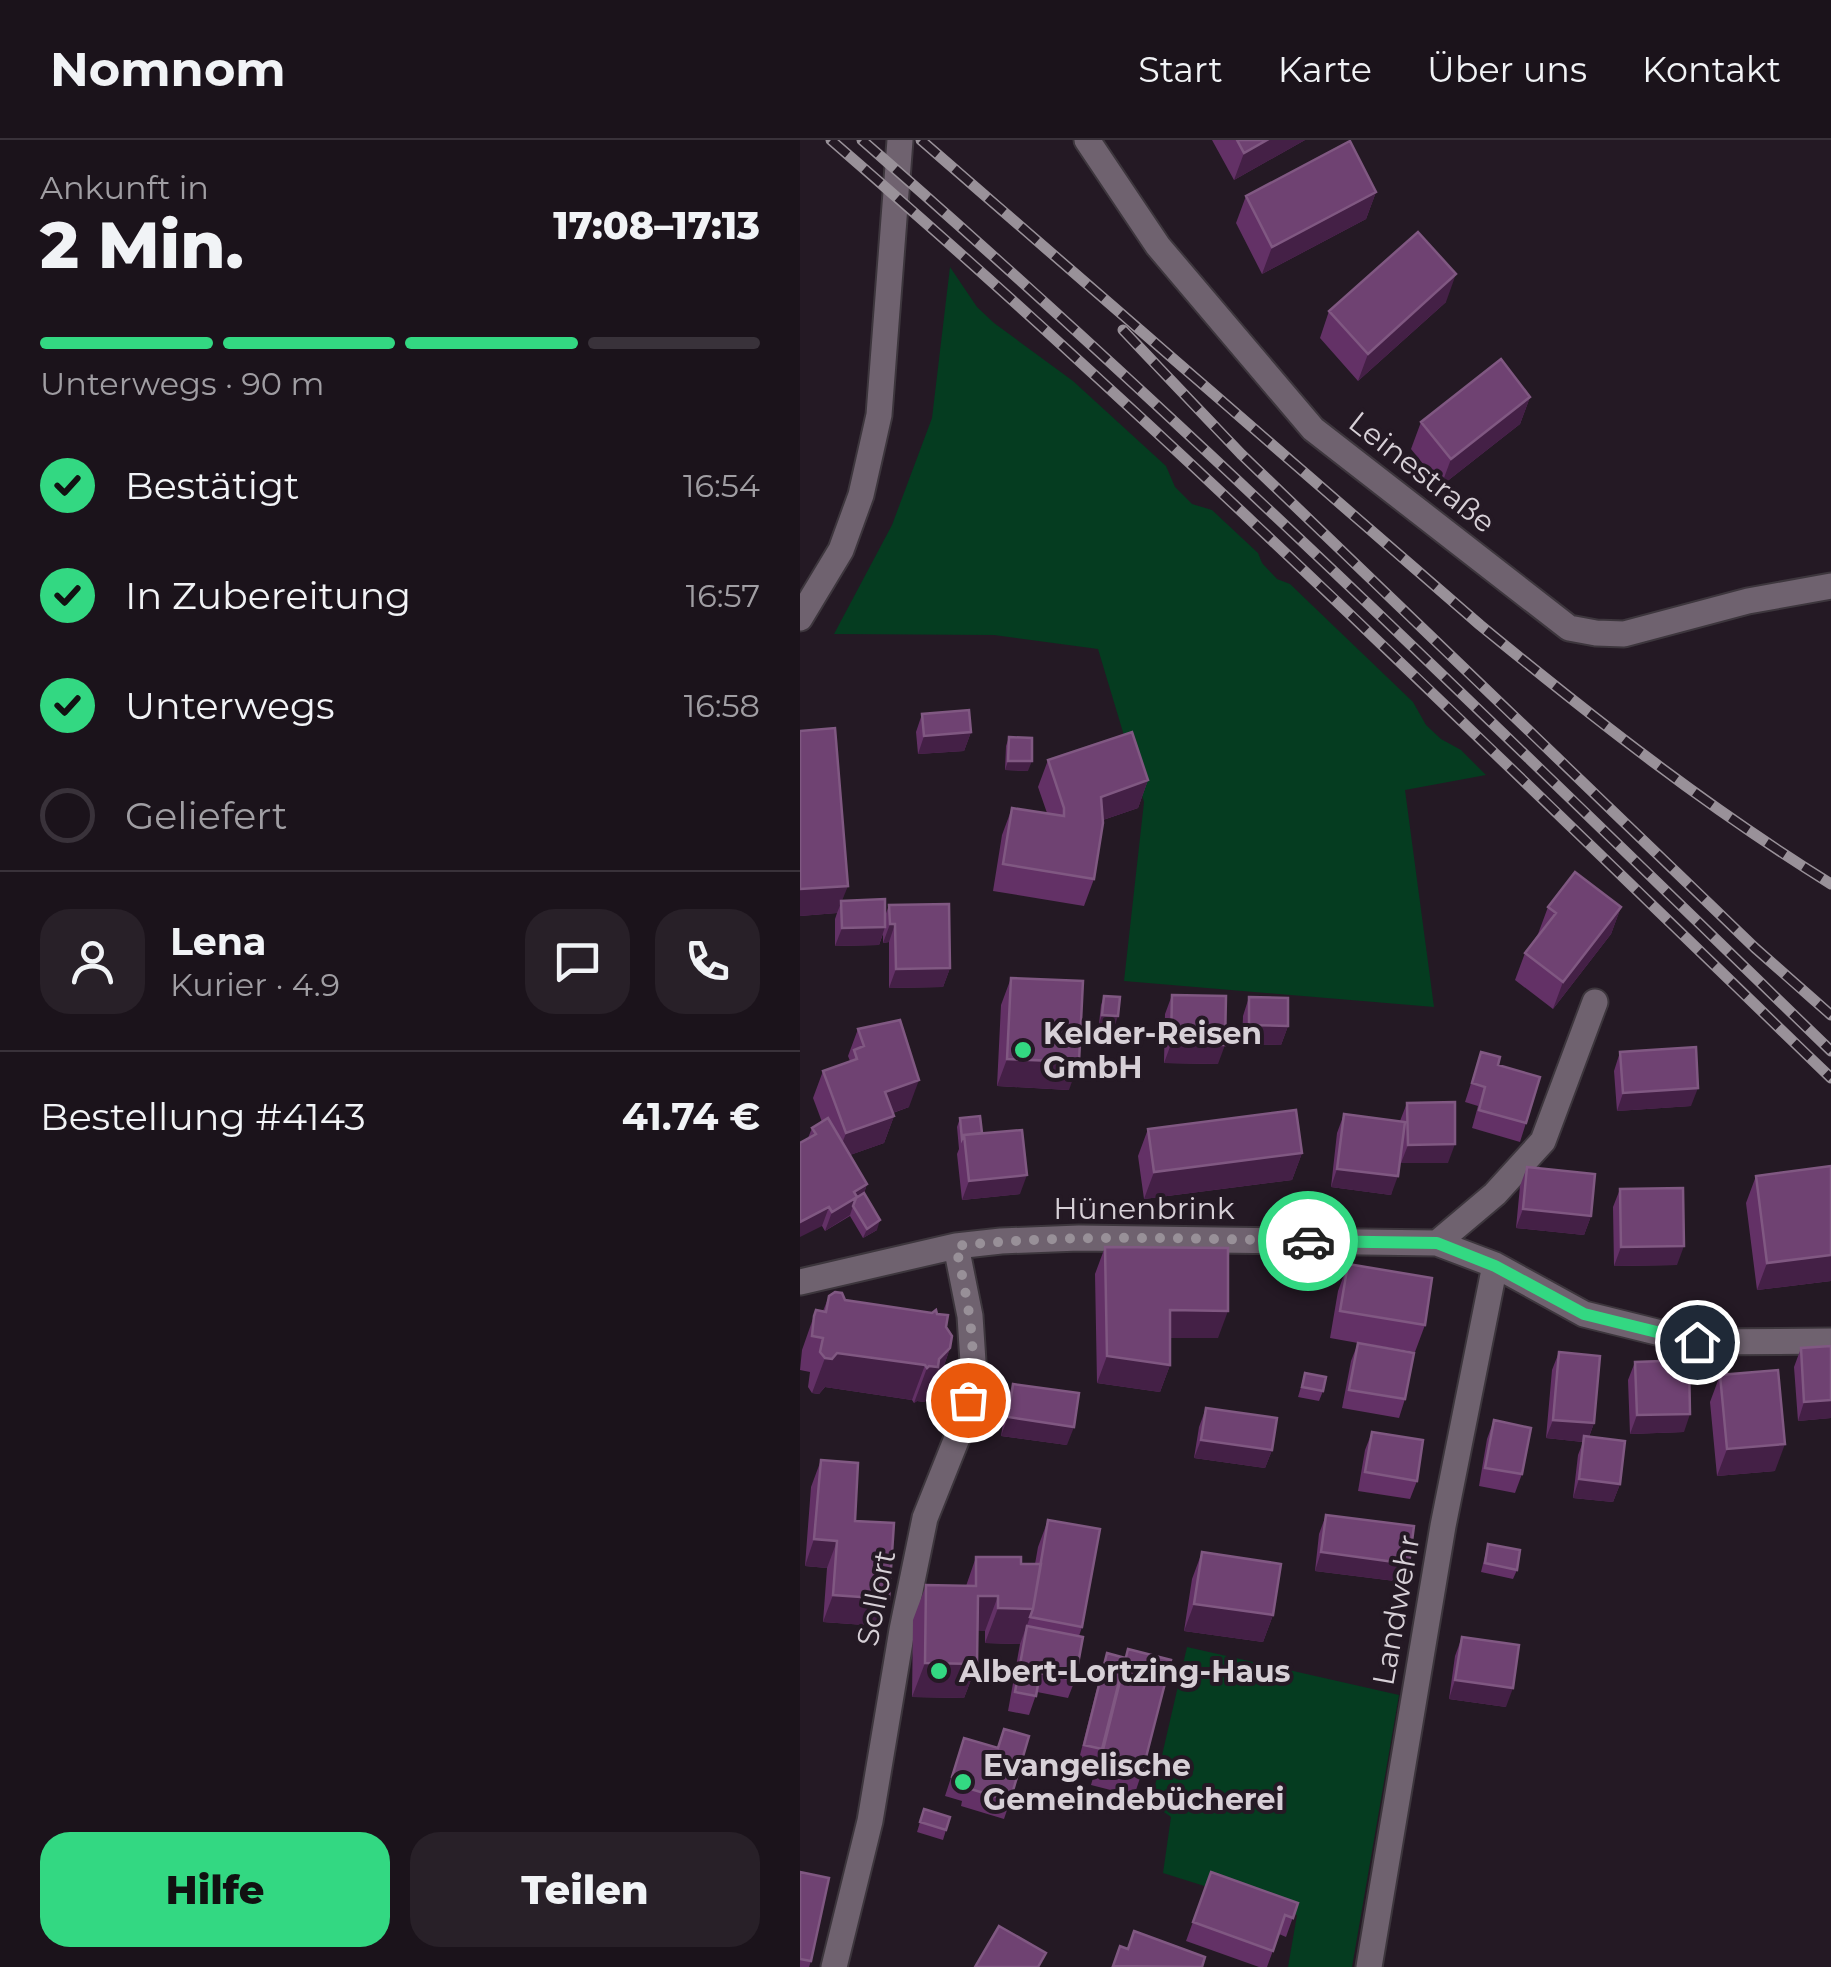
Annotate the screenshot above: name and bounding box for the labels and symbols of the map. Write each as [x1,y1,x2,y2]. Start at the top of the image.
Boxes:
street label: Leinestraße [1341,403,1503,541]
place label: Kelder-Reisen GmbH [1043,1015,1262,1086]
marker: Kelder-Reisen GmbH [1012,1039,1034,1061]
street label: Hünenbrink [1053,1190,1235,1227]
courier [1258,1191,1358,1291]
pin [1655,1300,1740,1385]
pin [926,1358,1011,1443]
street label: Landwehr [1365,1532,1427,1688]
street label: Sollort [849,1547,903,1649]
place label: Albert-Lortzing-Haus [958,1653,1291,1690]
marker: Albert-Lortzing-Haus [928,1660,950,1682]
place label: Evangelische Gemeindebücherei [983,1747,1285,1818]
marker: Evangelische Gemeindebücherei [952,1771,974,1793]

